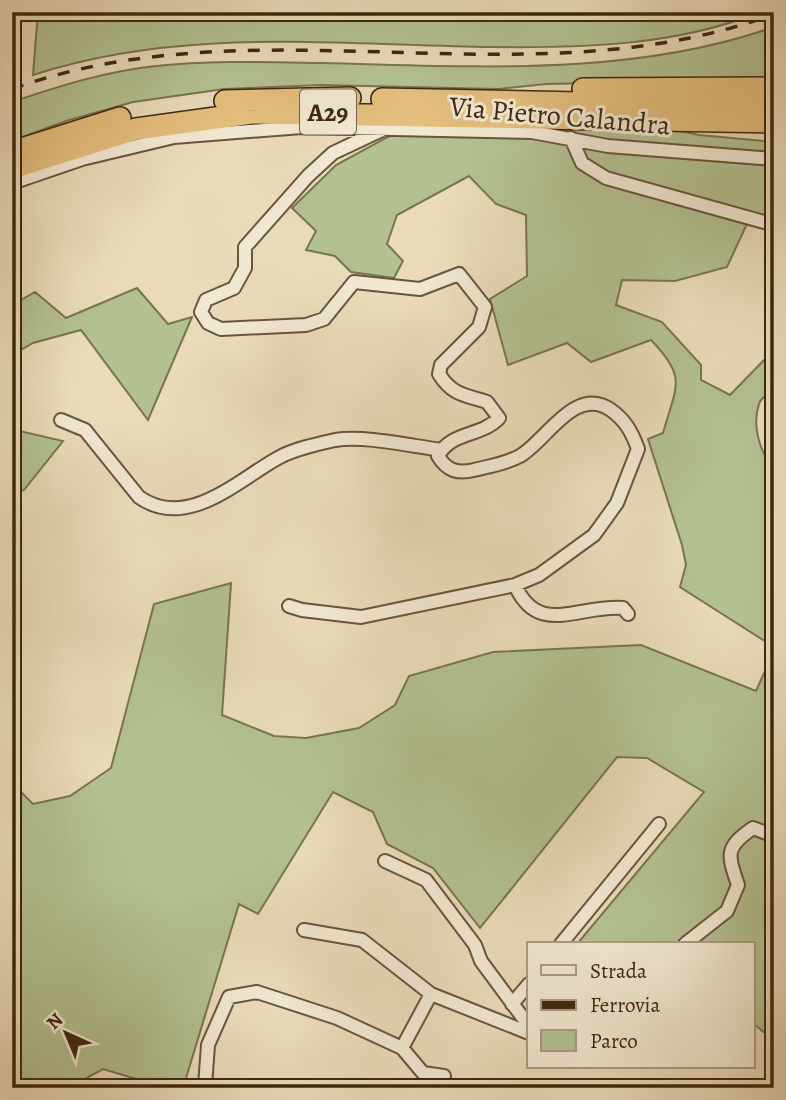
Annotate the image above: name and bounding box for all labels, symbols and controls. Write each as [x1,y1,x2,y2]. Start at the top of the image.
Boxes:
street label: Via Pietro Calandra [447,87,672,145]
road number: A29 [300,90,356,134]
legend [527,942,754,1068]
text: Strada [590,957,647,985]
text: Ferrovia [590,991,660,1019]
north arrow [32,998,102,1068]
text: N [41,1007,69,1036]
text: Parco [590,1027,638,1055]

